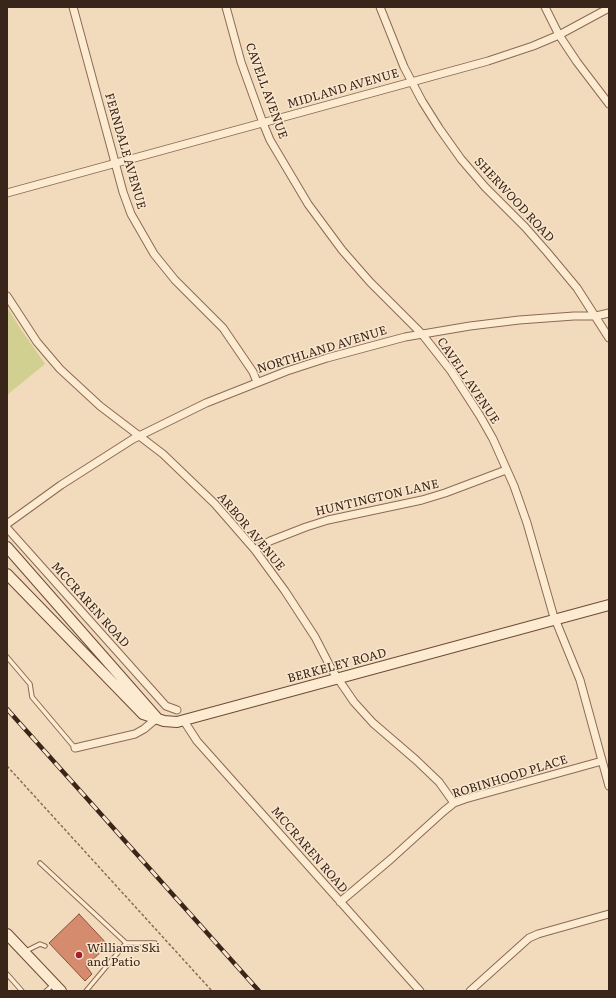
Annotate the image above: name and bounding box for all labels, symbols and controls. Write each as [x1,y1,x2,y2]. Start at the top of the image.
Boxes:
street label: CAVELL AVENUE [242,41,290,141]
street label: MIDLAND AVENUE [285,66,401,112]
street label: FERNDALE AVENUE [102,91,148,211]
street label: SHERWOOD ROAD [471,155,557,245]
street label: NORTHLAND AVENUE [255,323,389,377]
street label: CAVELL AVENUE [434,335,502,427]
street label: HUNTINGTON LANE [314,477,440,519]
street label: ARBOR AVENUE [214,490,288,574]
street label: MCCRAREN ROAD [48,559,132,651]
street label: BERKELEY ROAD [286,646,388,686]
street label: ROBINHOOD PLACE [451,753,569,801]
street label: MCCRAREN ROAD [268,804,350,896]
place label: Williams Ski and Patio [87,941,160,969]
marker: Williams Ski and Patio [74,950,84,960]

